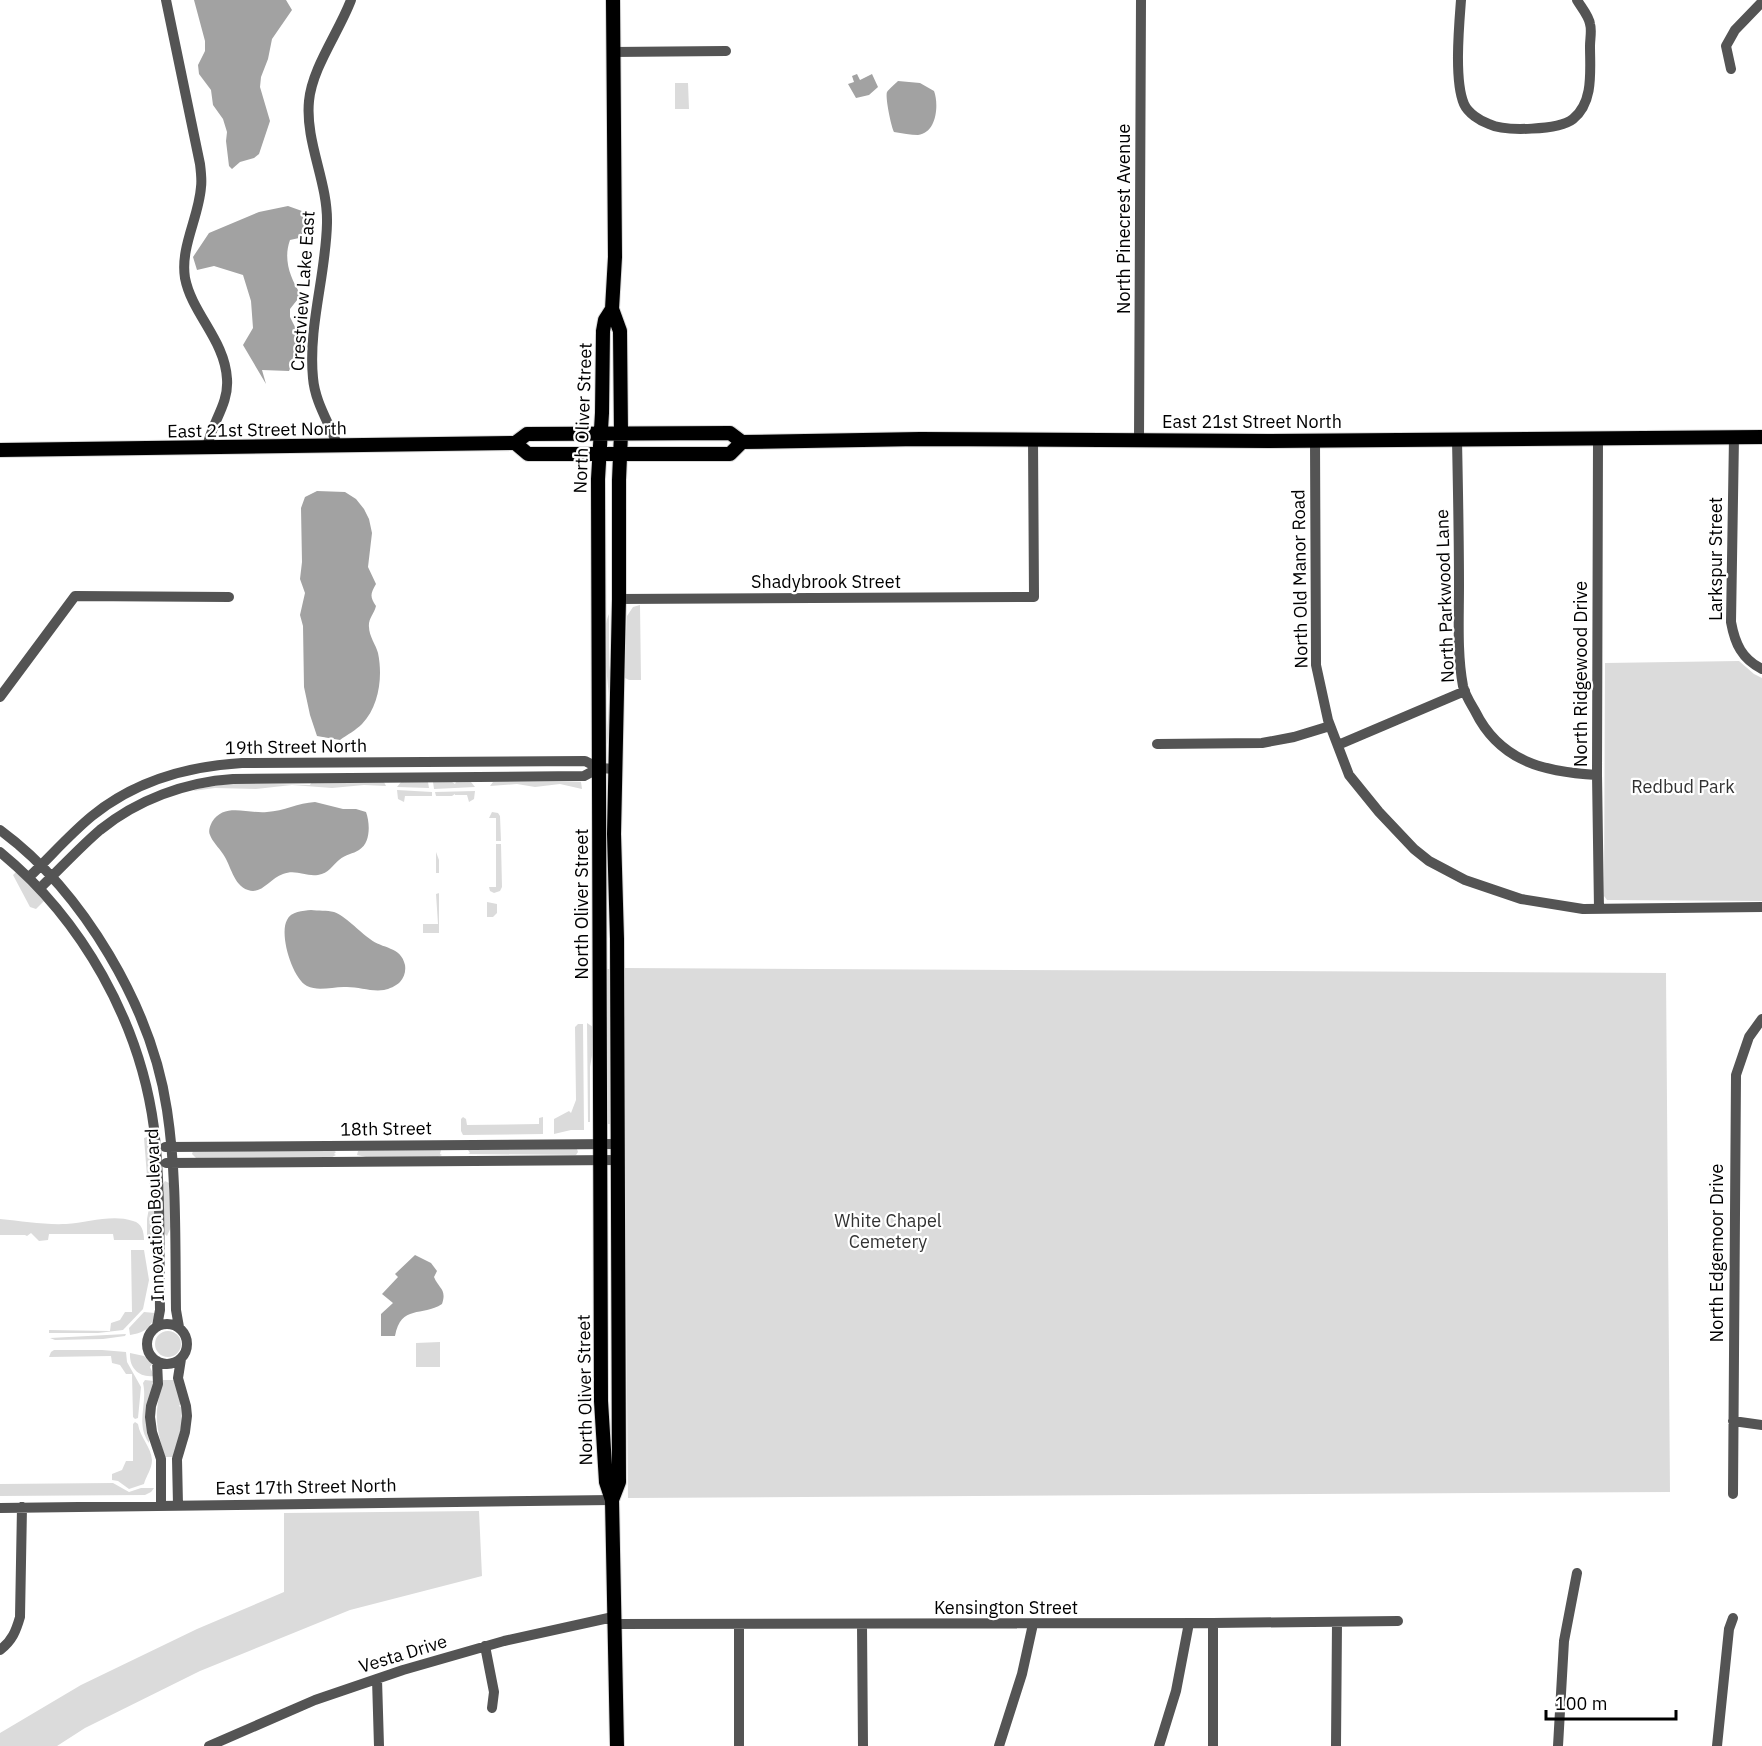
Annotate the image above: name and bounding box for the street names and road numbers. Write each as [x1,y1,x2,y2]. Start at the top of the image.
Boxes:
street label: North Pinecrest Avenue [1112,124,1135,314]
street label: Crestview Lake East [285,210,320,372]
street label: North Oliver Street [568,342,597,494]
street label: East 21st Street North [1162,410,1342,433]
street label: East 21st Street North [167,416,347,443]
street label: North Old Manor Road [1286,489,1313,669]
street label: Larkspur Street [1704,497,1727,621]
street label: North Parkwood Lane [1430,509,1459,683]
street label: Shadybrook Street [751,570,901,593]
street label: North Ridgewood Drive [1569,581,1592,767]
street label: 19th Street North [225,734,367,759]
street label: North Oliver Street [570,828,593,980]
street label: 18th Street [340,1116,432,1141]
street label: Innovation Boulevard [140,1128,169,1302]
street label: North Edgemoor Drive [1705,1163,1728,1342]
street label: North Oliver Street [572,1314,597,1466]
street label: East 17th Street North [215,1473,397,1500]
street label: Kensington Street [934,1596,1078,1619]
street label: Vesta Drive [356,1629,450,1678]

